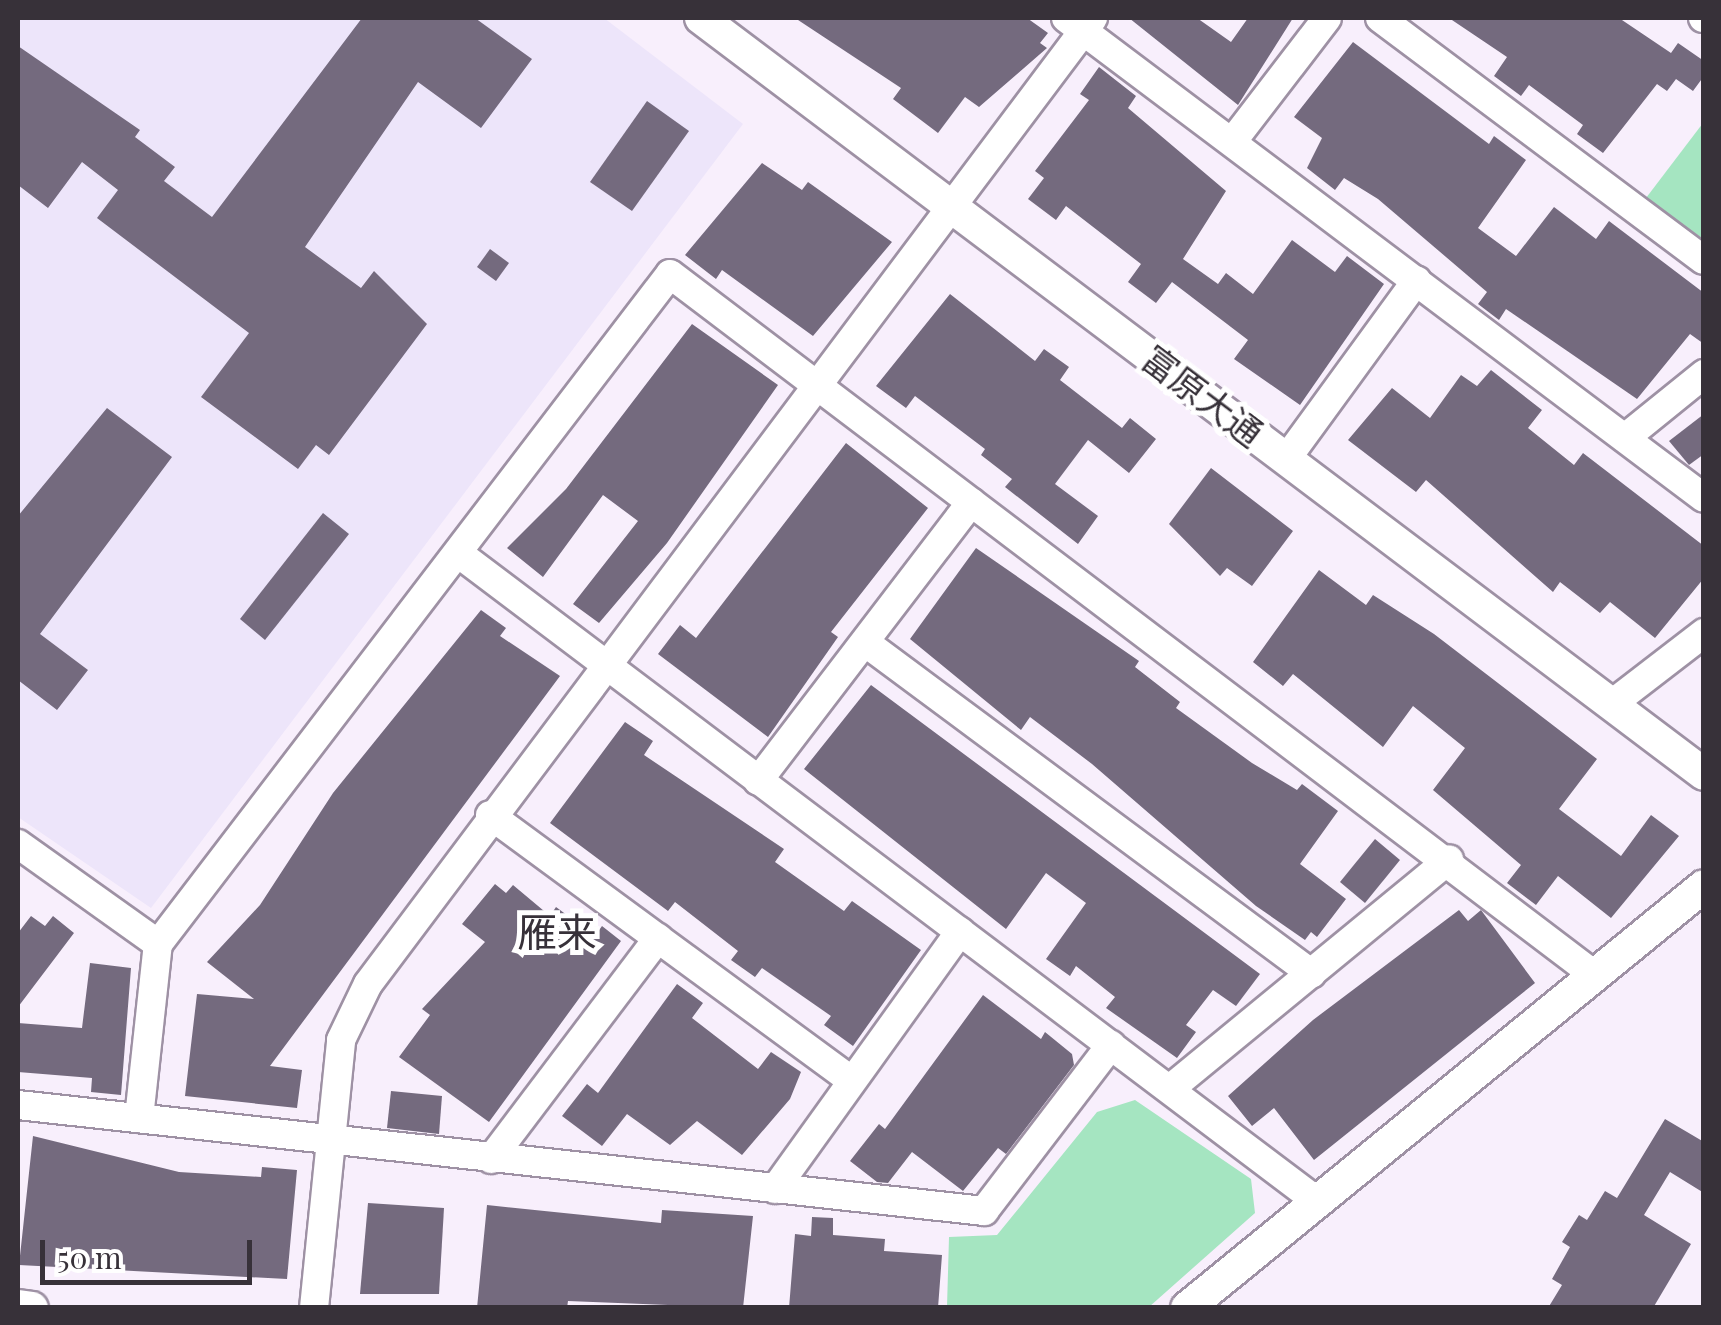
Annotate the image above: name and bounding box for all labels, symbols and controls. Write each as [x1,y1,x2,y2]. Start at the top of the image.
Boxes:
street label: 富原大通 [1134,336,1272,454]
district label: 雁来 [517,907,597,955]
scale bar [45,1220,258,1282]
text: 50 m [57,1237,122,1277]

